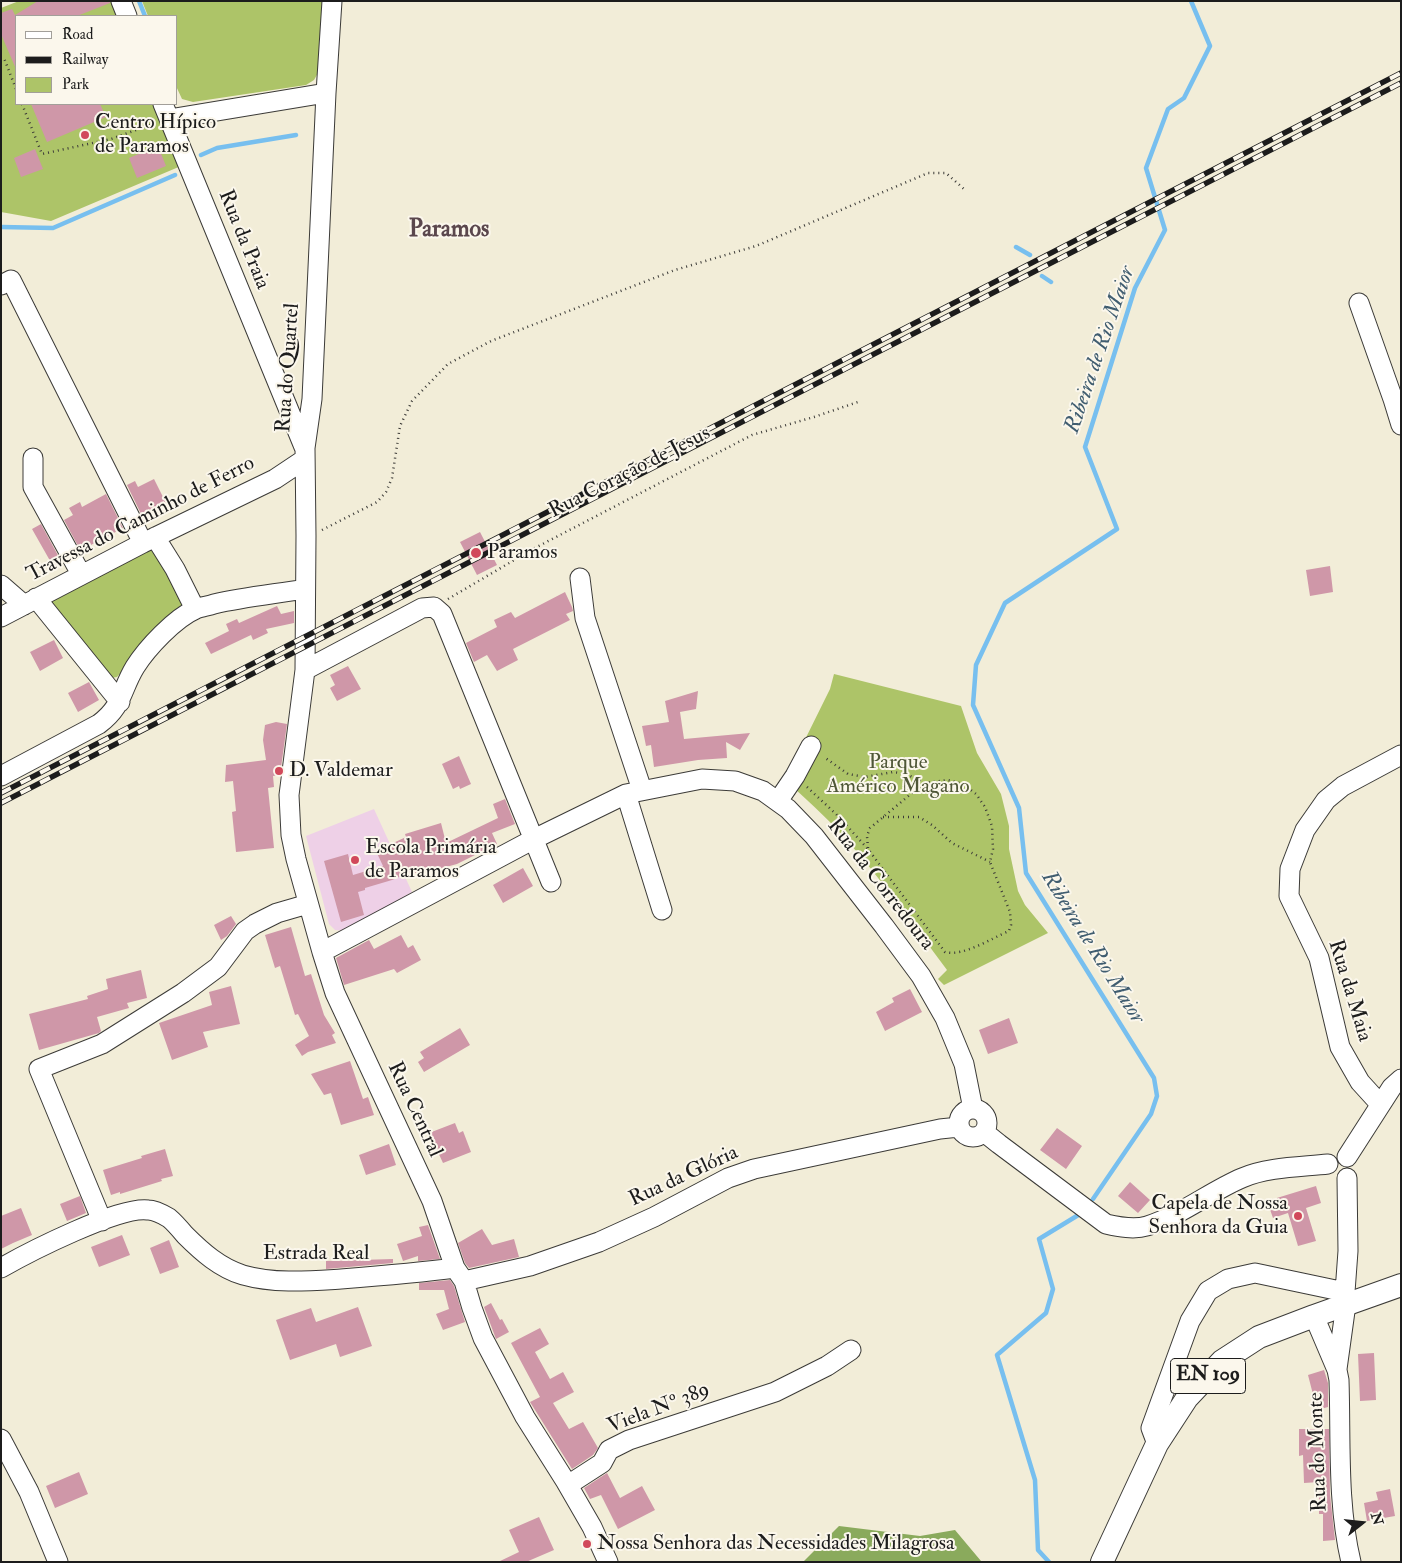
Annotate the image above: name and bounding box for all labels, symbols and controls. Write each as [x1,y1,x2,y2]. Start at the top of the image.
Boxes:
legend [15,15,178,105]
text: Road [62,25,93,44]
text: Railway [62,50,108,69]
text: Park [62,75,89,94]
place label: Centro Hípico de Paramos [95,110,216,160]
marker: Centro Hípico de Paramos [79,129,91,141]
street label: Rua da Praia [212,187,274,293]
district label: Paramos [409,217,489,245]
water label: Ribeira de Rio Maior [1060,263,1142,437]
street label: Rua do Quartel [272,302,306,434]
street label: Rua Coração de Jesus [545,421,715,525]
street label: Travessa do Caminho de Ferro [23,452,259,588]
place label: Paramos [487,540,557,566]
marker: Paramos [469,546,483,560]
park label: Parque Américo Magano [826,750,970,800]
place label: D. Valdemar [289,758,393,784]
marker: D. Valdemar [273,765,285,777]
street label: Rua da Corredoura [821,814,939,956]
place label: Escola Primária de Paramos [365,835,497,885]
marker: Escola Primária de Paramos [349,854,361,866]
water label: Ribeira de Rio Maior [1034,867,1150,1029]
street label: Rua da Maia [1322,937,1376,1045]
street label: Rua Central [381,1058,447,1162]
street label: Rua da Glória [626,1141,742,1213]
place label: Capela de Nossa Senhora da Guia [1149,1191,1288,1241]
marker: Capela de Nossa Senhora da Guia [1292,1210,1304,1222]
street label: Estrada Real [263,1241,369,1267]
road number: EN 109 [1170,1358,1246,1394]
street label: Viela Nº 389 [604,1378,714,1440]
street label: Rua do Monte [1304,1392,1334,1512]
north arrow [1337,1498,1387,1548]
text: N [1367,1510,1387,1527]
place label: Nossa Senhora das Necessidades Milagrosa [597,1531,955,1557]
marker: Nossa Senhora das Necessidades Milagrosa [581,1538,593,1550]

